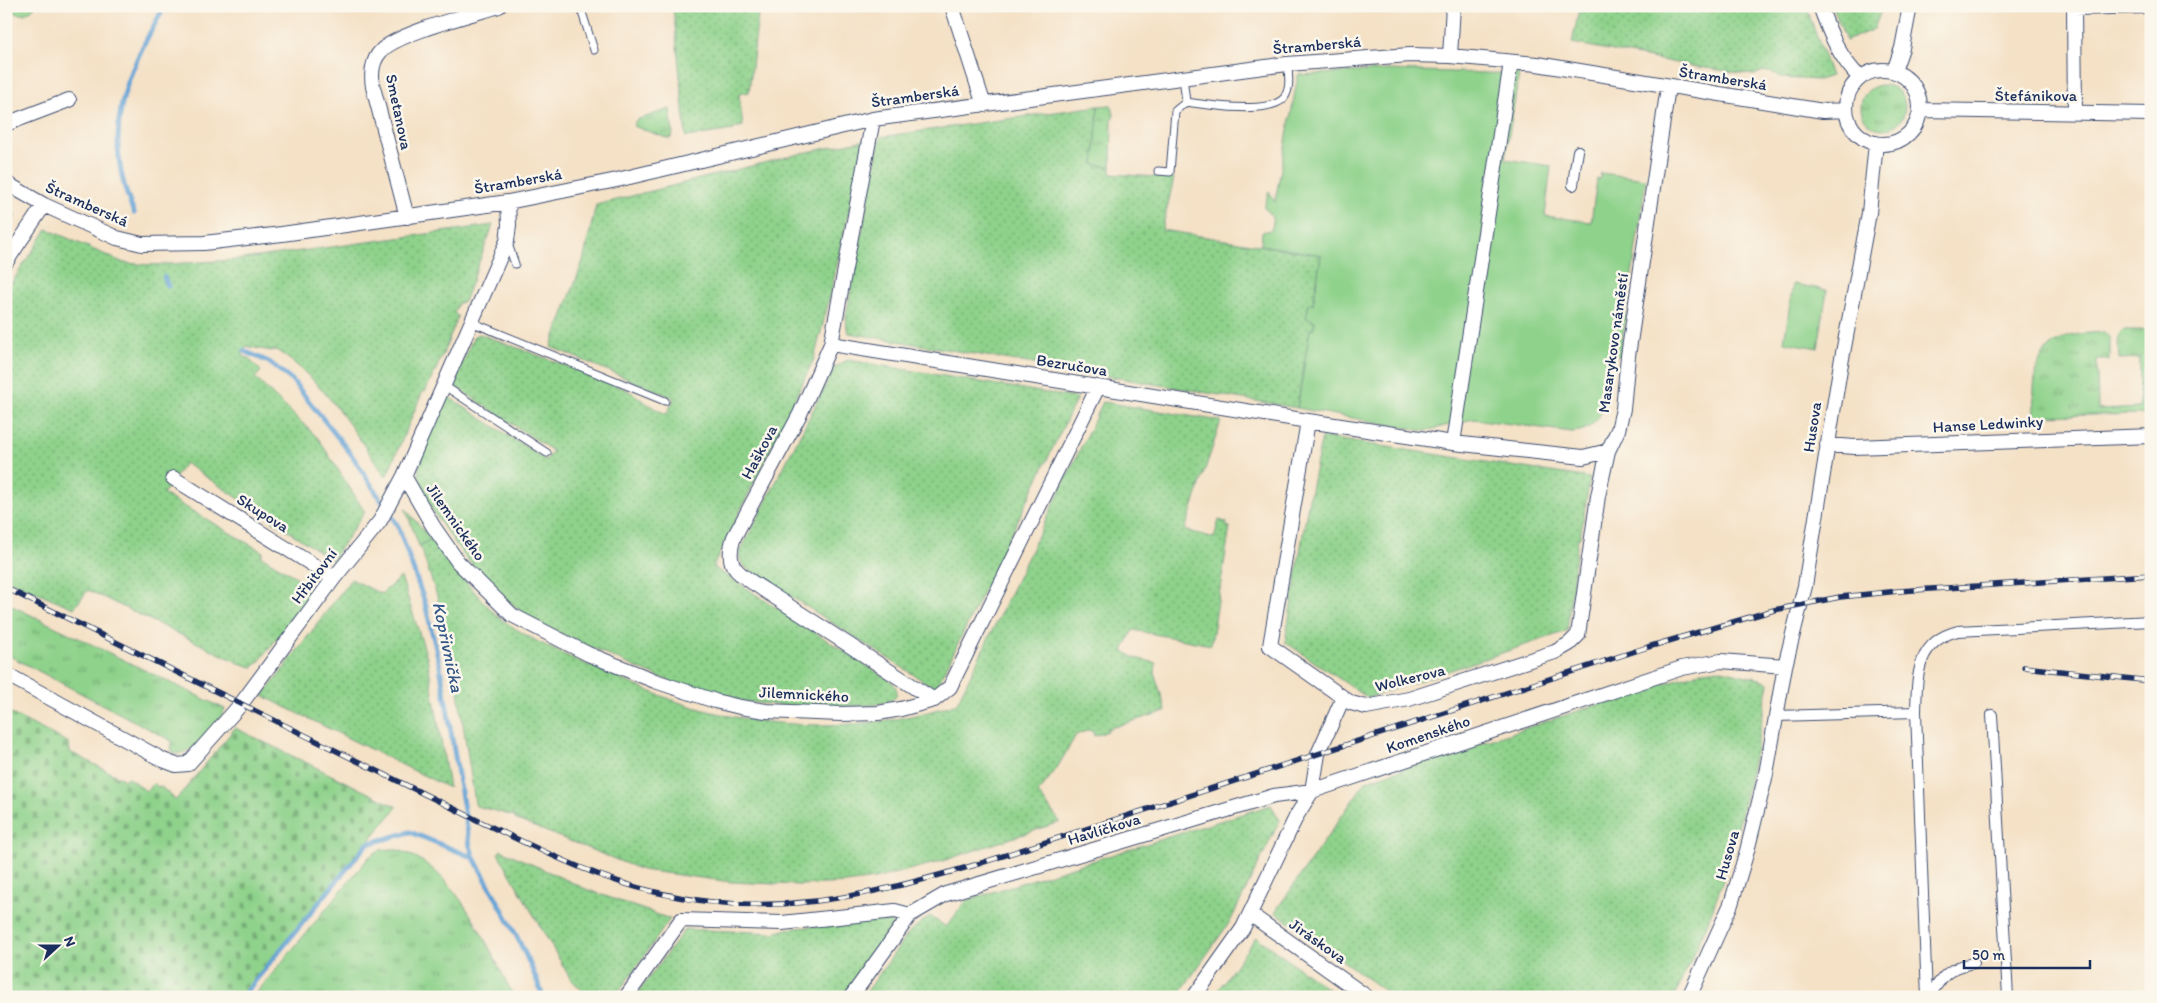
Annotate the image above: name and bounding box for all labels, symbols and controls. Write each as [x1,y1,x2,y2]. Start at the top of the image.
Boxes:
street label: Štramberská [1272,32,1363,58]
street label: Štramberská [1678,62,1769,94]
street label: Smetanova [382,72,416,152]
street label: Štramberská [870,80,961,112]
street label: Štefánikova [1995,86,2078,105]
street label: Štramberská [473,164,564,198]
street label: Štramberská [43,177,132,231]
street label: Masarykovo náměstí [1594,272,1632,414]
street label: Bezručova [1035,350,1109,380]
street label: Husova [1799,400,1825,454]
street label: Hanse Ledwinky [1932,412,2044,436]
street label: Haškova [737,421,781,482]
street label: Jilemnického [422,480,490,564]
street label: Skupova [233,490,293,537]
street label: Hřbitovní [287,545,341,607]
water label: Kopřivnička [428,600,468,695]
street label: Wolkerova [1373,660,1448,696]
street label: Jilemnického [759,682,849,706]
street label: Komenského [1384,711,1472,757]
street label: Havlíčkova [1065,809,1143,849]
street label: Husova [1711,827,1743,882]
street label: Jiráskova [1286,914,1351,968]
north arrow [32,920,82,970]
text: N [60,934,79,949]
scale bar [1964,938,2091,970]
text: 50 m [1972,946,2005,964]

